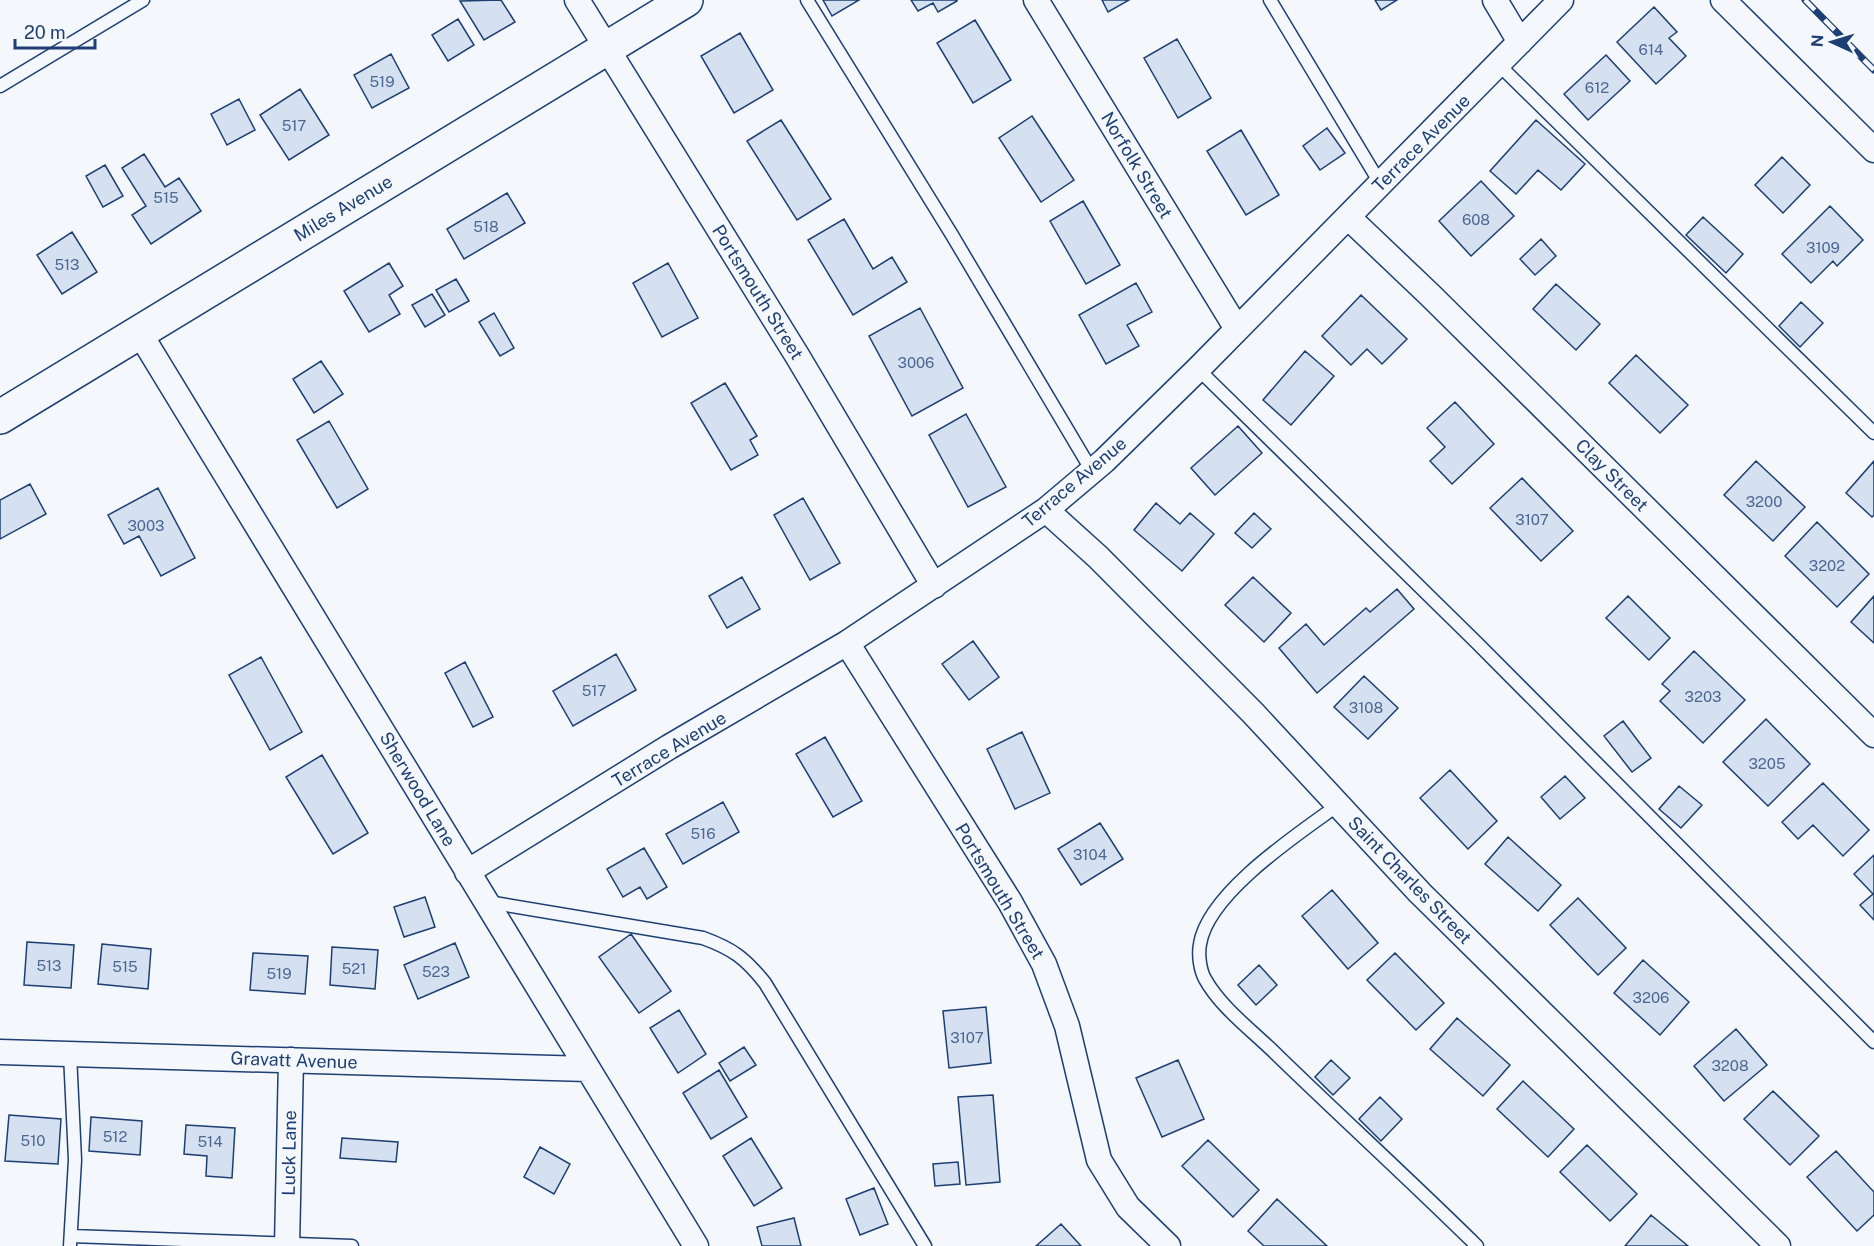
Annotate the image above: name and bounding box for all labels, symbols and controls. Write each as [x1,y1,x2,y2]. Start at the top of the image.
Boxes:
scale bar [15,12,94,50]
north arrow [1802,12,1862,72]
text: 20 m [24,22,66,43]
text: N [1808,34,1827,48]
house number: 614 [1639,41,1663,58]
house number: 519 [369,73,395,90]
house number: 612 [1585,79,1609,96]
street label: Terrace Avenue [1368,90,1474,196]
street label: Norfolk Street [1097,108,1177,222]
house number: 517 [282,117,306,134]
street label: Miles Avenue [290,170,396,246]
house number: 515 [153,189,179,206]
house number: 608 [1462,211,1490,228]
house number: 518 [473,218,499,235]
street label: Portsmouth Street [708,221,808,363]
house number: 3109 [1806,239,1840,256]
house number: 513 [54,256,80,273]
house number: 3006 [898,354,934,371]
street label: Terrace Avenue [1018,432,1130,532]
street label: Clay Street [1571,434,1653,516]
house number: 3200 [1746,493,1782,510]
house number: 3107 [1515,511,1549,528]
house number: 3003 [128,517,164,534]
house number: 3202 [1809,557,1845,574]
house number: 517 [582,682,606,699]
house number: 3203 [1685,688,1721,705]
house number: 3108 [1349,699,1383,716]
street label: Terrace Avenue [608,707,730,791]
street label: Sherwood Lane [376,728,460,850]
house number: 3205 [1748,755,1786,772]
street label: Saint Charles Street [1344,812,1476,948]
street label: Portsmouth Street [951,819,1049,963]
house number: 516 [690,825,716,842]
house number: 3104 [1073,846,1107,863]
house number: 513 [36,957,62,974]
house number: 515 [112,958,138,975]
house number: 521 [342,960,366,977]
house number: 523 [422,963,450,980]
house number: 519 [266,965,292,982]
house number: 3206 [1633,989,1669,1006]
house number: 3107 [950,1029,984,1046]
street label: Gravatt Avenue [230,1047,358,1073]
house number: 3208 [1711,1057,1749,1074]
street label: Luck Lane [278,1110,300,1196]
house number: 512 [103,1128,127,1145]
house number: 510 [21,1132,45,1149]
house number: 514 [197,1133,223,1150]

